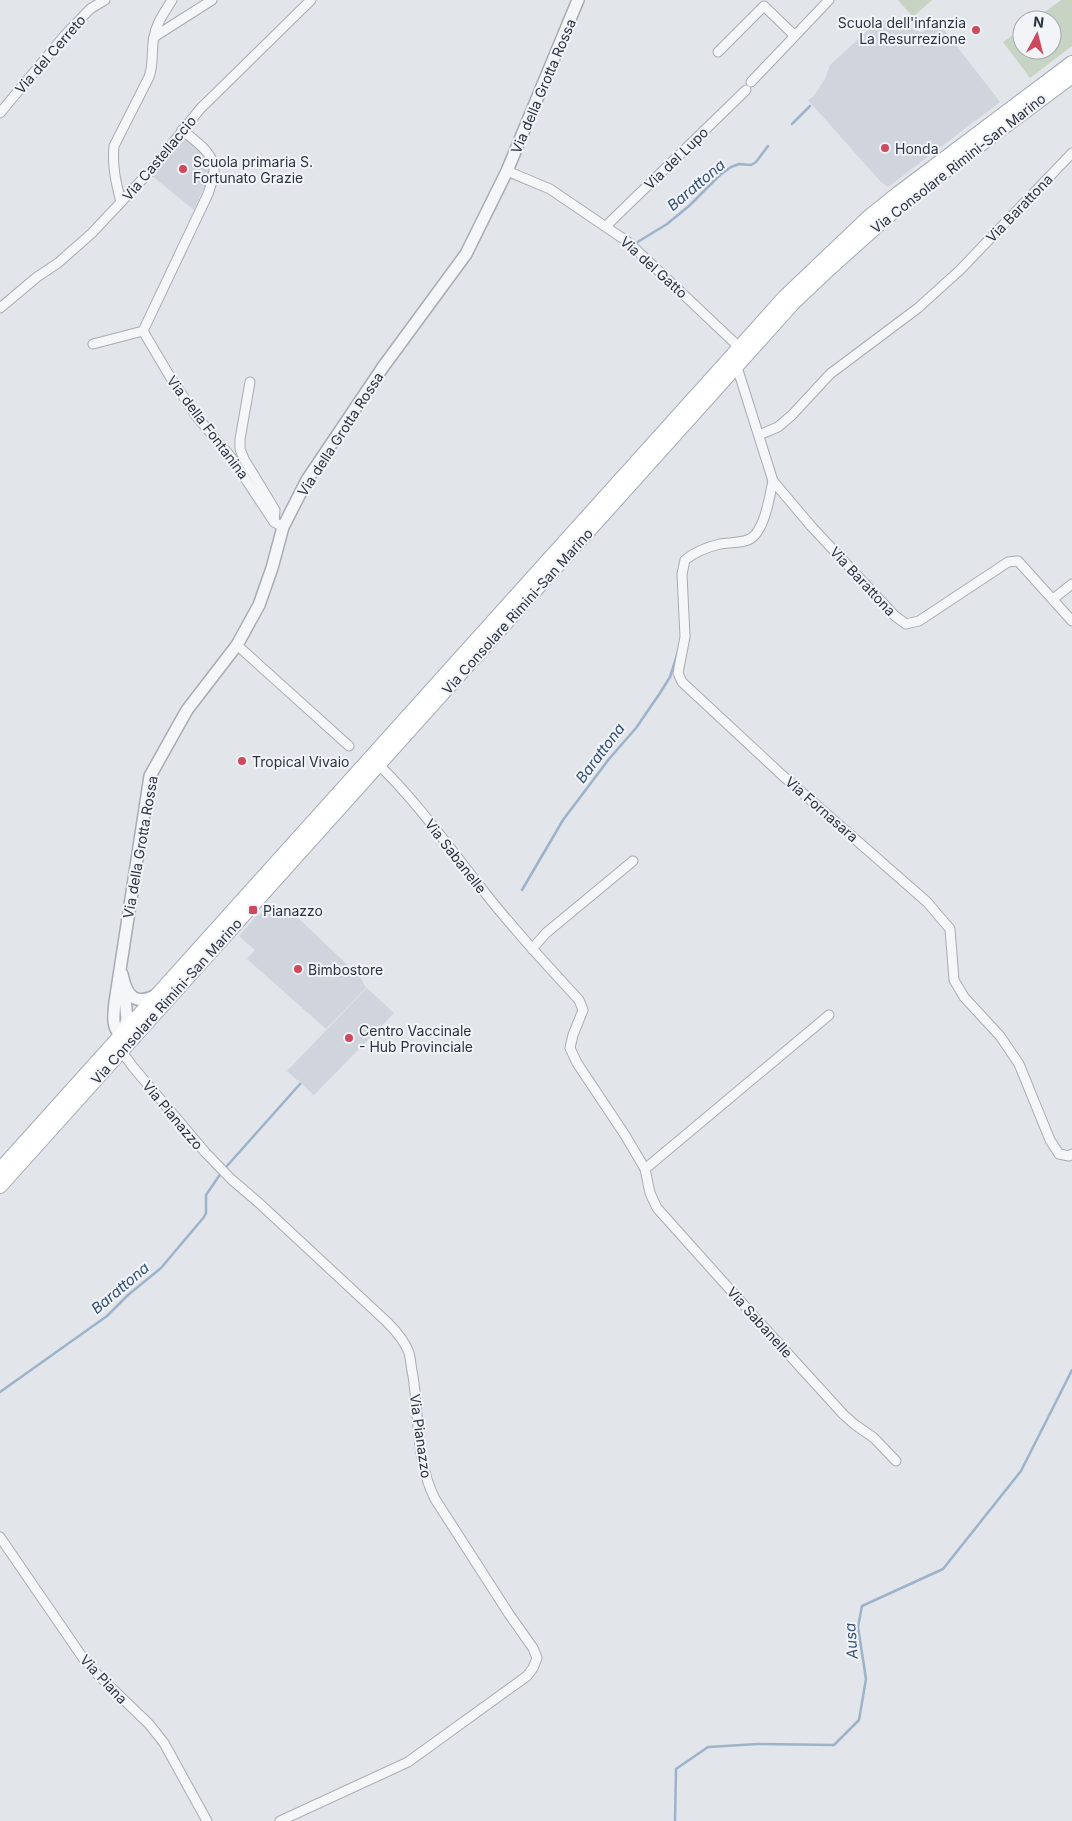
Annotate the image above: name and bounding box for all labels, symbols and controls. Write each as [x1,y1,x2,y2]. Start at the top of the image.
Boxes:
north arrow [1012,10,1062,60]
street label: Via del Cerreto [11,11,89,97]
text: N [1032,13,1045,31]
place label: Scuola dell'infanzia La Resurrezione [838,14,966,47]
street label: Via della Grotta Rossa [507,16,579,156]
marker: Scuola dell'infanzia La Resurrezione [970,24,982,36]
street label: Via Consolare Rimini-San Marino [867,89,1049,237]
street label: Via Castellaccio [119,112,199,204]
street label: Via del Lupo [641,123,711,193]
place label: Honda [895,140,939,157]
marker: Honda [879,142,891,154]
place label: Scuola primaria S. Fortunato Grazie [193,153,313,186]
water label: Barattona [663,155,729,215]
marker: Scuola primaria S. Fortunato Grazie [177,163,189,175]
street label: Via Barattona [982,170,1056,246]
street label: Via del Gatto [617,232,691,302]
street label: Via della Grotta Rossa [293,369,387,499]
street label: Via della Fontanina [164,372,252,482]
street label: Via Consolare Rimini-San Marino [438,525,596,697]
street label: Via Barattona [827,543,899,619]
water label: Barattona [571,719,629,787]
place label: Tropical Vivaio [252,753,349,770]
marker: Tropical Vivaio [236,755,248,767]
street label: Via Fornasara [782,773,862,845]
street label: Via della Grotta Rossa [119,774,161,920]
street label: Via Sabanelle [422,815,490,897]
place label: Pianazzo [263,902,323,919]
marker: Pianazzo [247,904,259,916]
street label: Via Consolare Rimini-San Marino [87,915,245,1087]
place label: Bimbostore [308,961,383,978]
marker: Bimbostore [292,963,304,975]
place label: Centro Vaccinale - Hub Provinciale [359,1022,473,1055]
marker: Centro Vaccinale - Hub Provinciale [343,1032,355,1044]
street label: Via Pianazzo [139,1077,207,1153]
water label: Barattona [87,1258,153,1318]
street label: Via Sabanelle [724,1283,796,1361]
street label: Via Pianazzo [407,1393,435,1479]
water label: Ausa [840,1622,862,1661]
street label: Via Piana [77,1651,131,1707]

